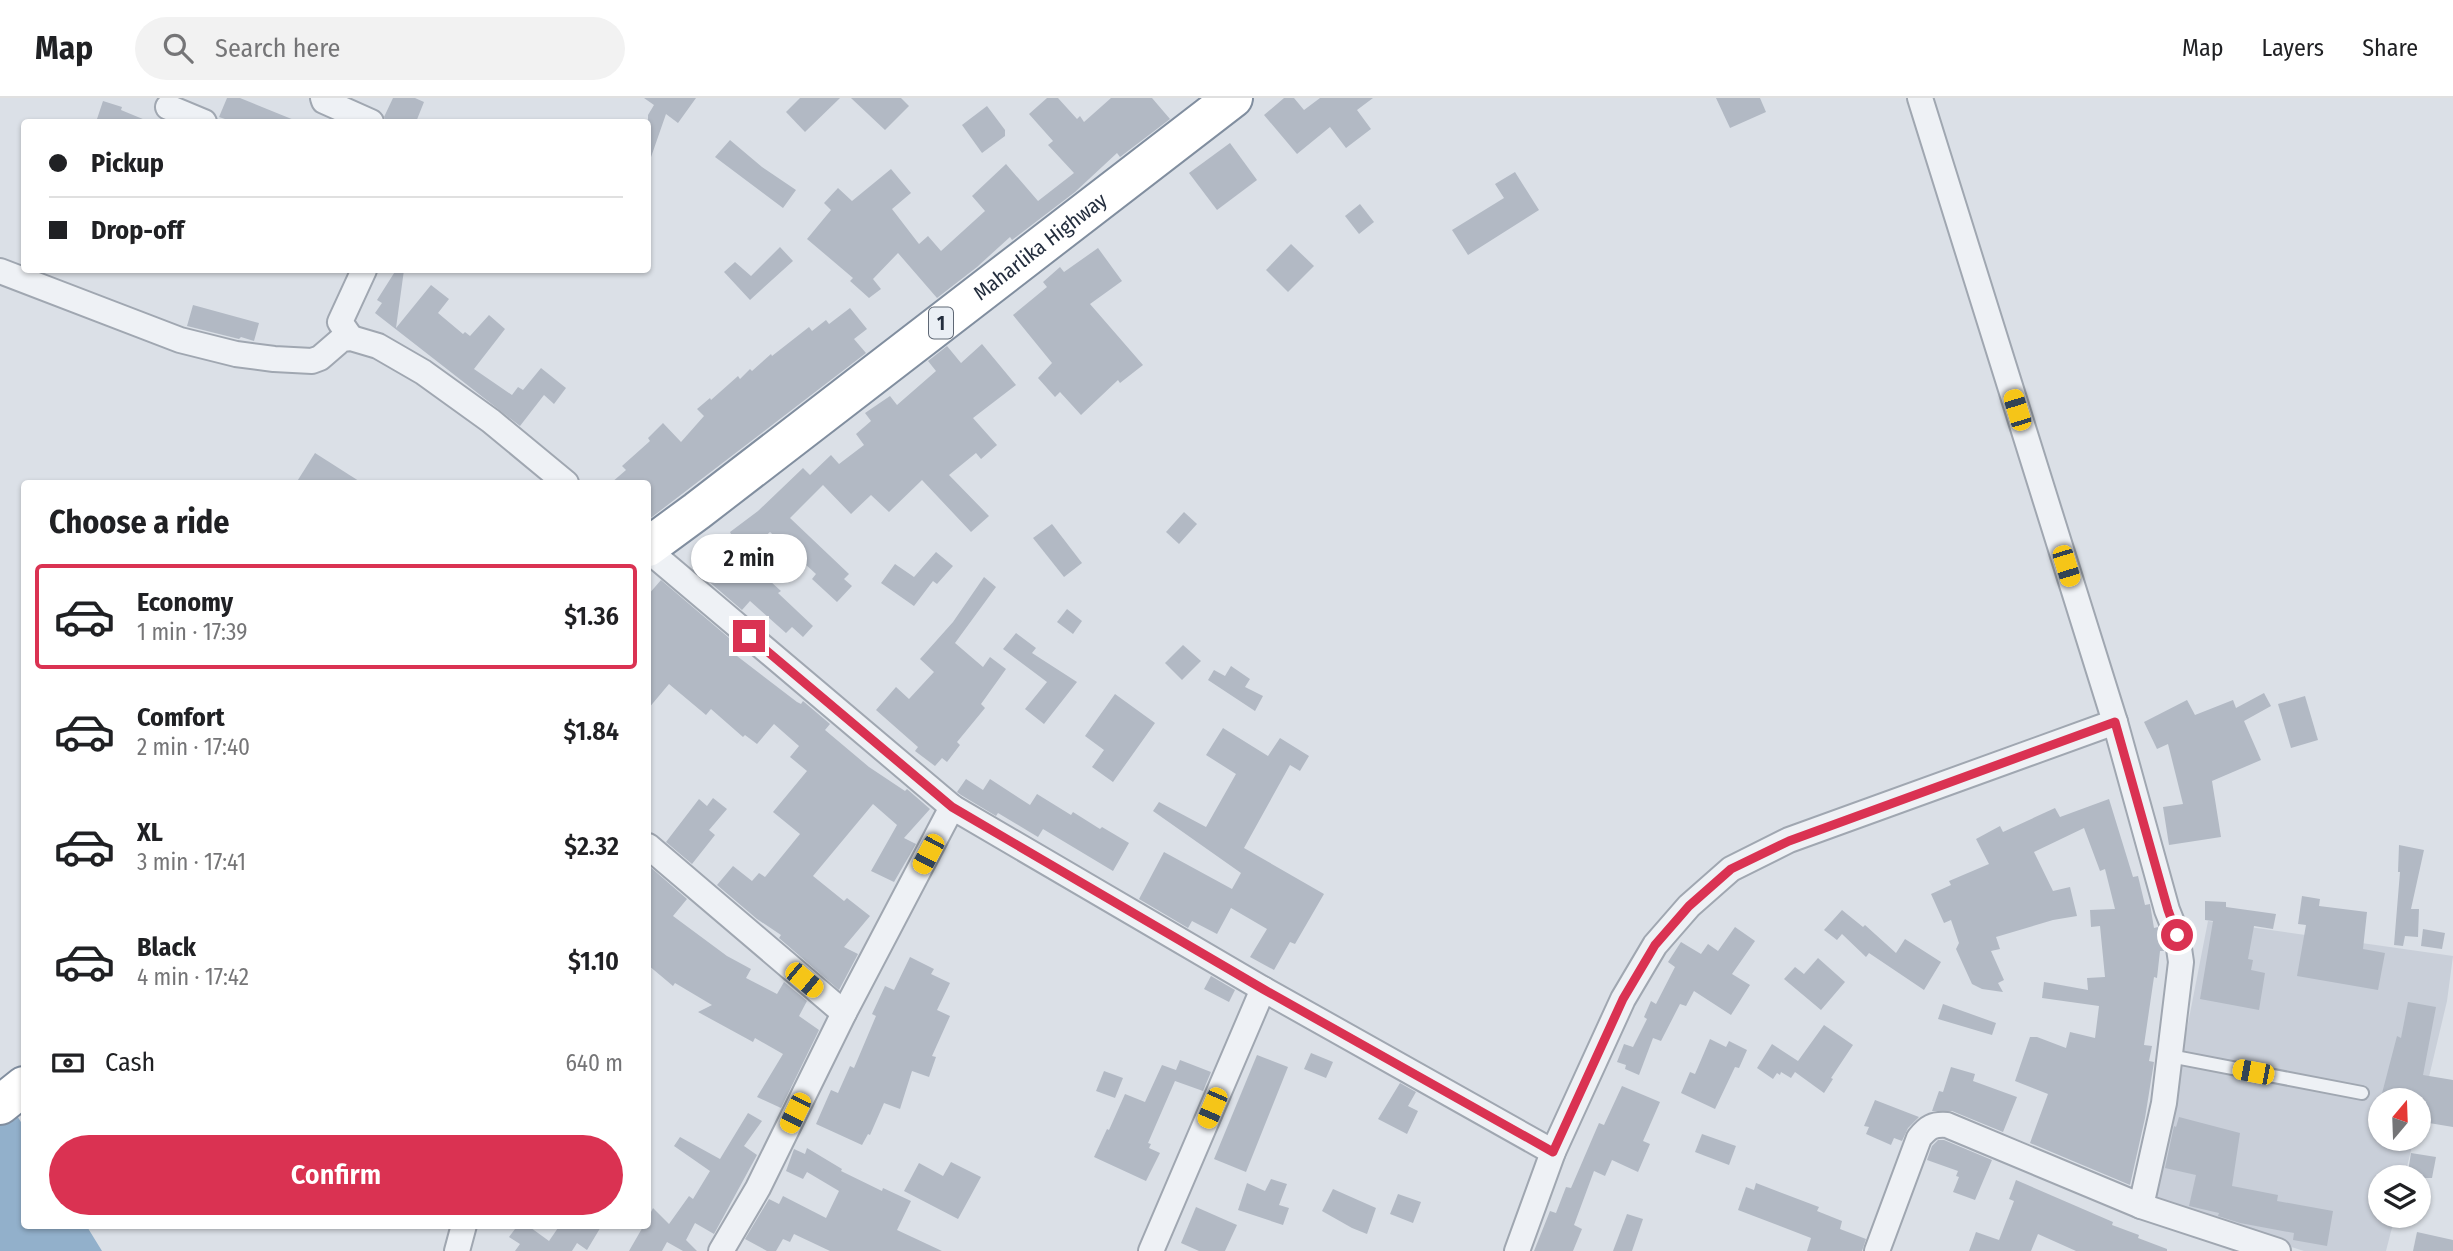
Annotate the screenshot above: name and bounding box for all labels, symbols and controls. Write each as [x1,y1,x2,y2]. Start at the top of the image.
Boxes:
search box [135,17,625,80]
text: Map [35,28,93,68]
icon: search [159,29,197,67]
text: Search here [215,33,340,64]
text: Map [2182,34,2224,62]
text: Layers [2262,34,2324,62]
text: Share [2362,34,2418,62]
text: Pickup [91,148,164,179]
street label: Maharlika Highway [968,187,1112,306]
text: Drop-off [91,215,184,246]
road number: 1 [929,308,953,339]
car [2001,387,2034,433]
text: Choose a ride [49,503,230,541]
callout: 2 min [691,534,807,584]
car [2050,543,2083,589]
text: 2 min [723,544,775,572]
icon: car [53,585,116,648]
text: Economy [137,587,233,618]
text: $1.36 [564,601,619,632]
text: 1 min · 17:39 [137,618,247,646]
route end [733,620,765,652]
icon: car [53,700,116,763]
text: Comfort [137,702,225,733]
text: $1.84 [564,716,619,747]
text: 2 min · 17:40 [137,733,250,761]
icon: car [53,815,116,878]
text: XL [137,817,163,848]
text: $2.32 [564,831,619,862]
car [909,831,948,877]
text: 3 min · 17:41 [137,848,246,876]
route start [2161,919,2193,951]
icon: car [53,930,116,993]
text: Black [137,932,196,963]
text: $1.10 [568,946,619,977]
car [782,958,827,1002]
text: 4 min · 17:42 [137,963,249,991]
icon: cash [49,1044,87,1082]
text: Cash [105,1047,155,1078]
text: 640 m [565,1049,623,1077]
car [2231,1058,2276,1086]
car [1195,1085,1230,1131]
north arrow [2368,1088,2431,1152]
map controls [2368,1088,2431,1228]
car [777,1090,814,1136]
button: Confirm [49,1135,623,1215]
button: layers [2368,1165,2431,1228]

